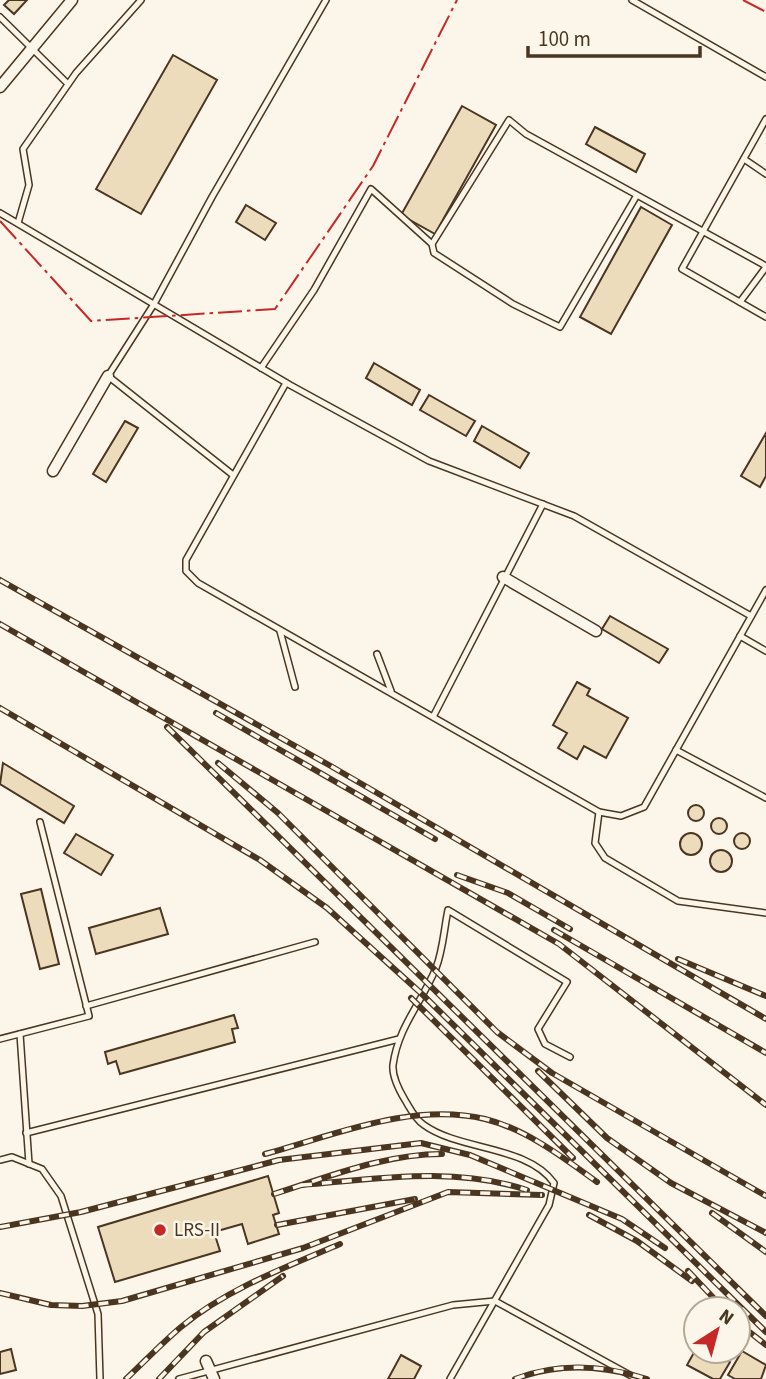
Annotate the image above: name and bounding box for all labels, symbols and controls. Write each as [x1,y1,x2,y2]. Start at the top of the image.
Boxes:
scale bar [528,14,700,58]
text: 100 m [538,24,591,54]
place label: LRS-II [174,1217,220,1244]
marker: LRS-II [152,1222,168,1238]
north arrow [682,1295,752,1365]
text: N [713,1303,739,1332]

